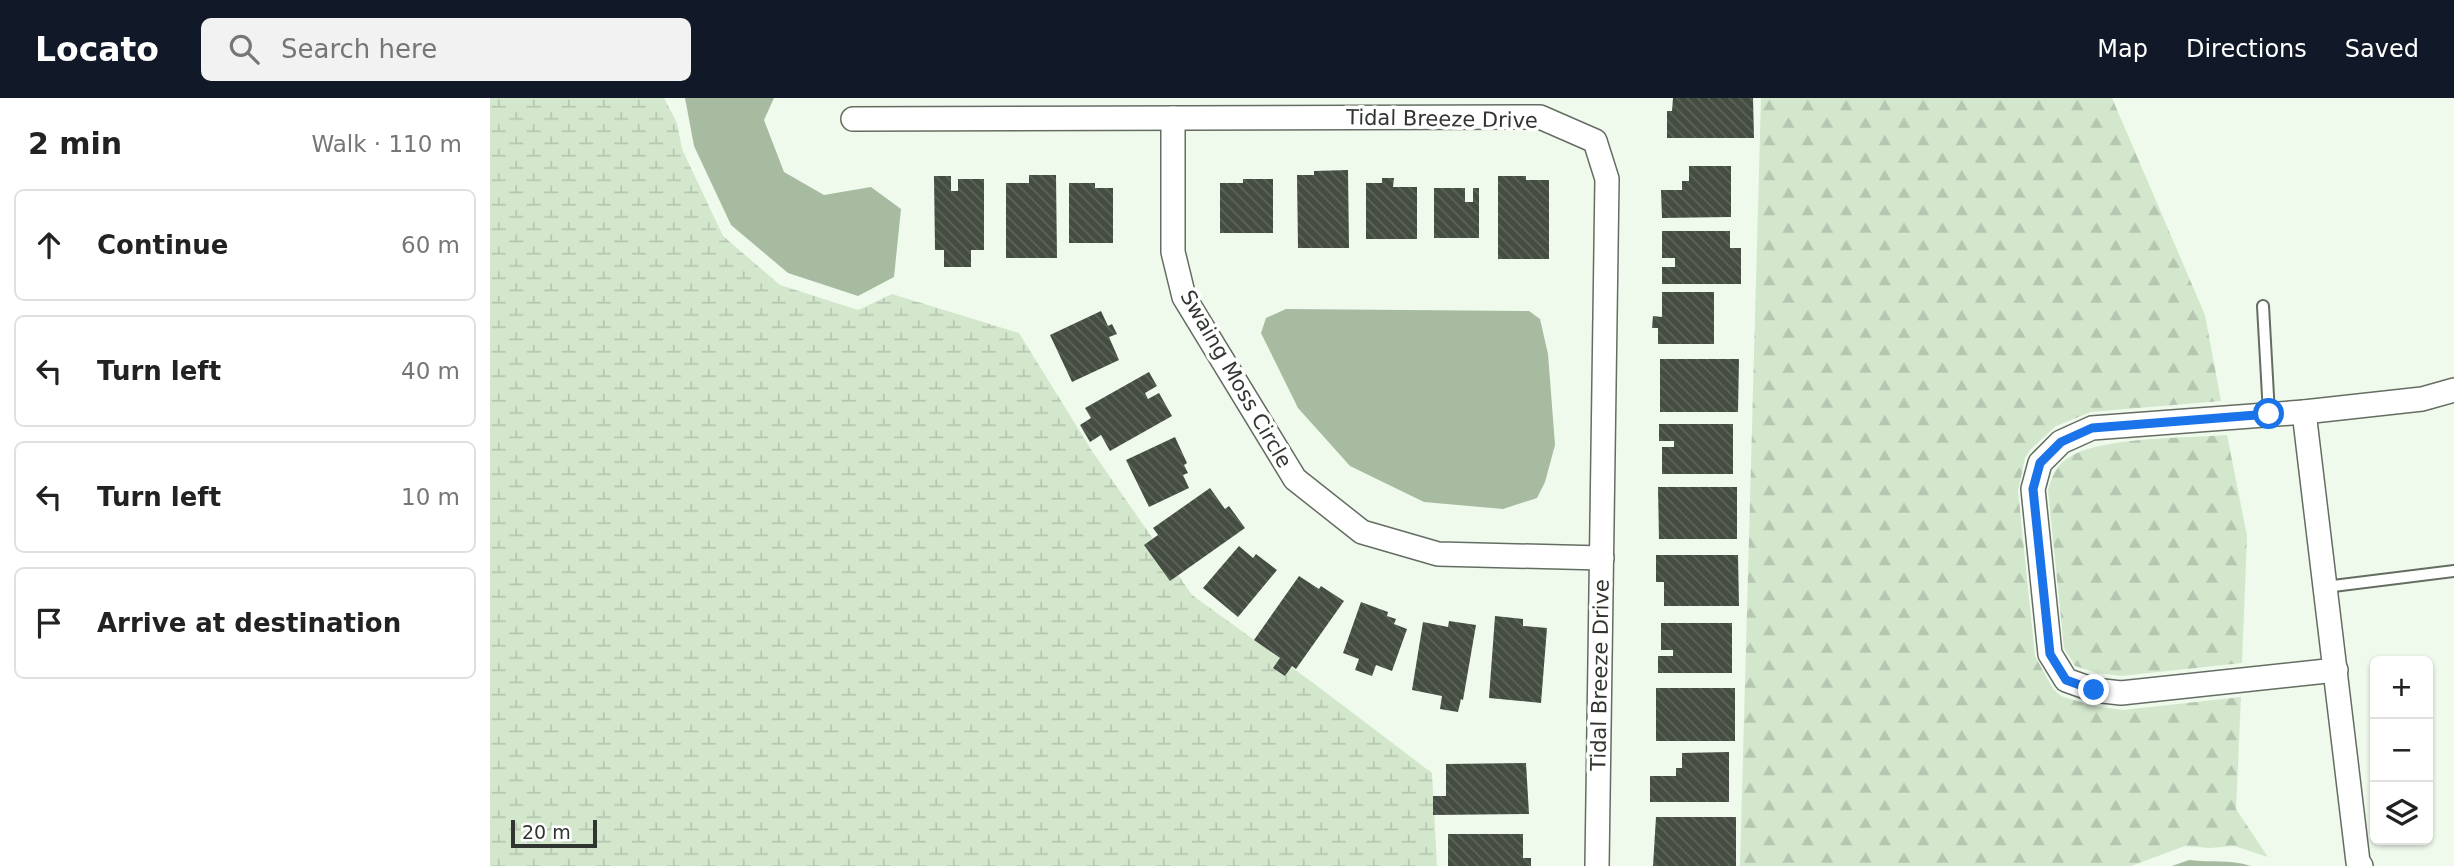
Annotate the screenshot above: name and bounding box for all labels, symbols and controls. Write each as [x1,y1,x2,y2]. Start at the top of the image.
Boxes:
search box [201,18,691,81]
text: Locato [35,30,159,69]
icon: search [225,30,263,68]
text: Search here [281,34,437,64]
text: Map [2097,35,2148,63]
text: Directions [2186,35,2307,63]
text: Saved [2345,35,2419,63]
street label: Tidal Breeze Drive [1345,105,1538,133]
text: 2 min [28,126,122,161]
text: Walk · 110 m [311,131,462,157]
icon: ahead [30,226,68,264]
text: Continue [97,230,228,260]
text: 60 m [401,232,460,258]
street label: Swaing Moss Circle [1175,286,1297,472]
icon: left [30,352,68,390]
text: Turn left [97,356,221,386]
text: 40 m [401,358,460,384]
route start [2253,398,2284,429]
icon: left [30,478,68,516]
text: Turn left [97,482,221,512]
text: 10 m [401,484,460,510]
street label: Tidal Breeze Drive [1586,579,1614,772]
icon: arrive [30,604,68,642]
text: Arrive at destination [97,608,401,638]
map controls [2370,656,2433,845]
button: + [2370,656,2433,719]
route end [2078,674,2109,705]
button: − [2370,719,2433,782]
button: layers [2370,782,2433,845]
scale bar [511,817,597,849]
text: 20 m [522,821,571,843]

